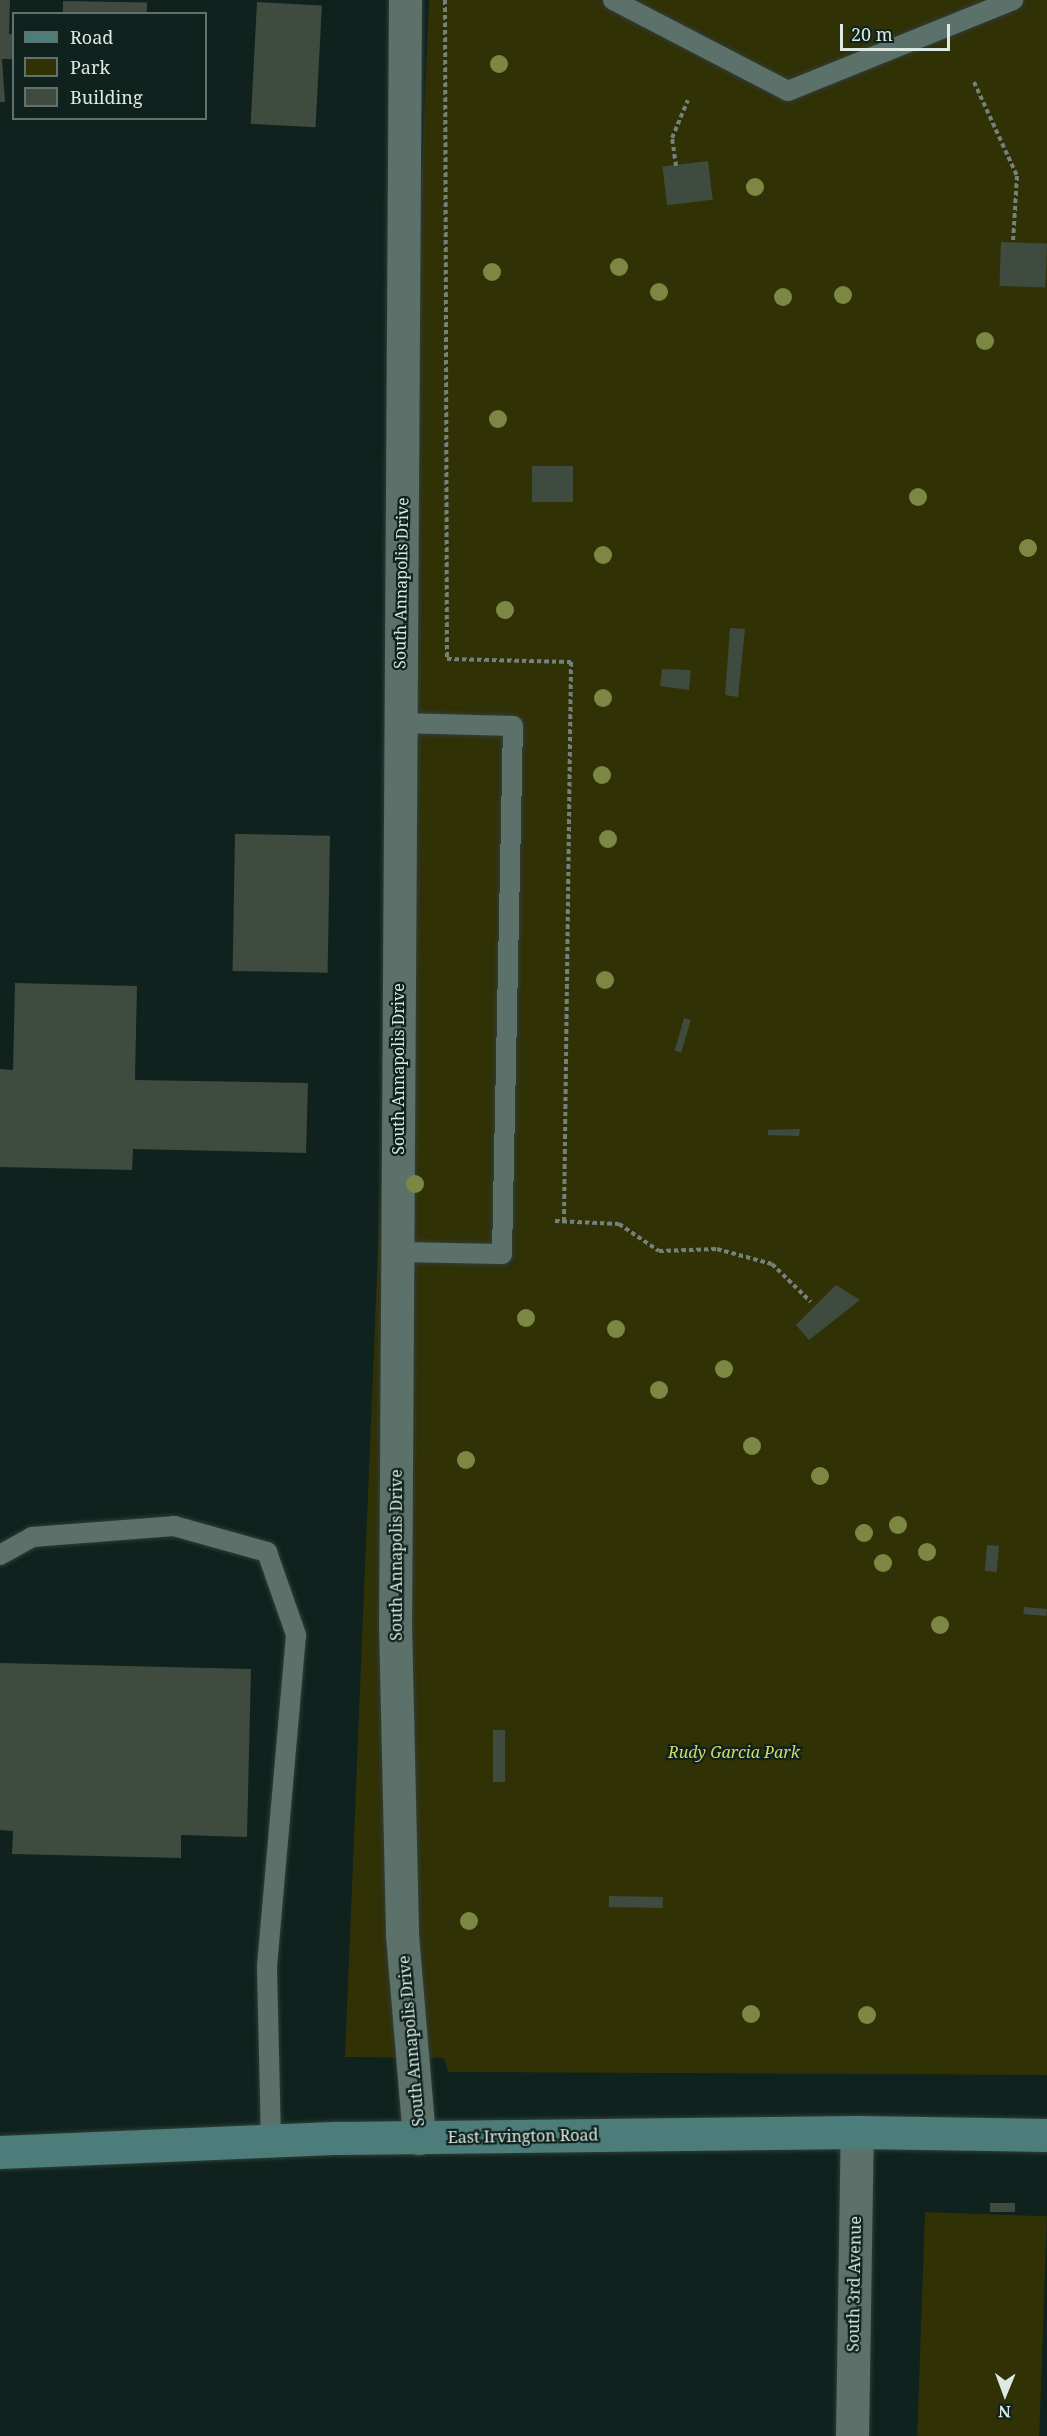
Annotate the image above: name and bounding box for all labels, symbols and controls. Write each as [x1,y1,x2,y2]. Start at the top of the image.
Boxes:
legend [12,12,207,120]
scale bar [843,12,952,50]
text: 20 m [851,22,893,46]
text: Road [70,25,113,49]
text: Park [70,55,110,79]
text: Building [70,85,143,109]
street label: South Annapolis Drive [390,497,412,669]
street label: South Annapolis Drive [388,983,408,1155]
street label: South Annapolis Drive [386,1469,406,1641]
park label: Rudy Garcia Park [668,1742,800,1762]
street label: South Annapolis Drive [394,1955,428,2127]
street label: East Irvington Road [448,2125,598,2147]
street label: South 3rd Avenue [843,2216,865,2352]
north arrow [975,2364,1035,2424]
text: N [998,2401,1011,2423]

